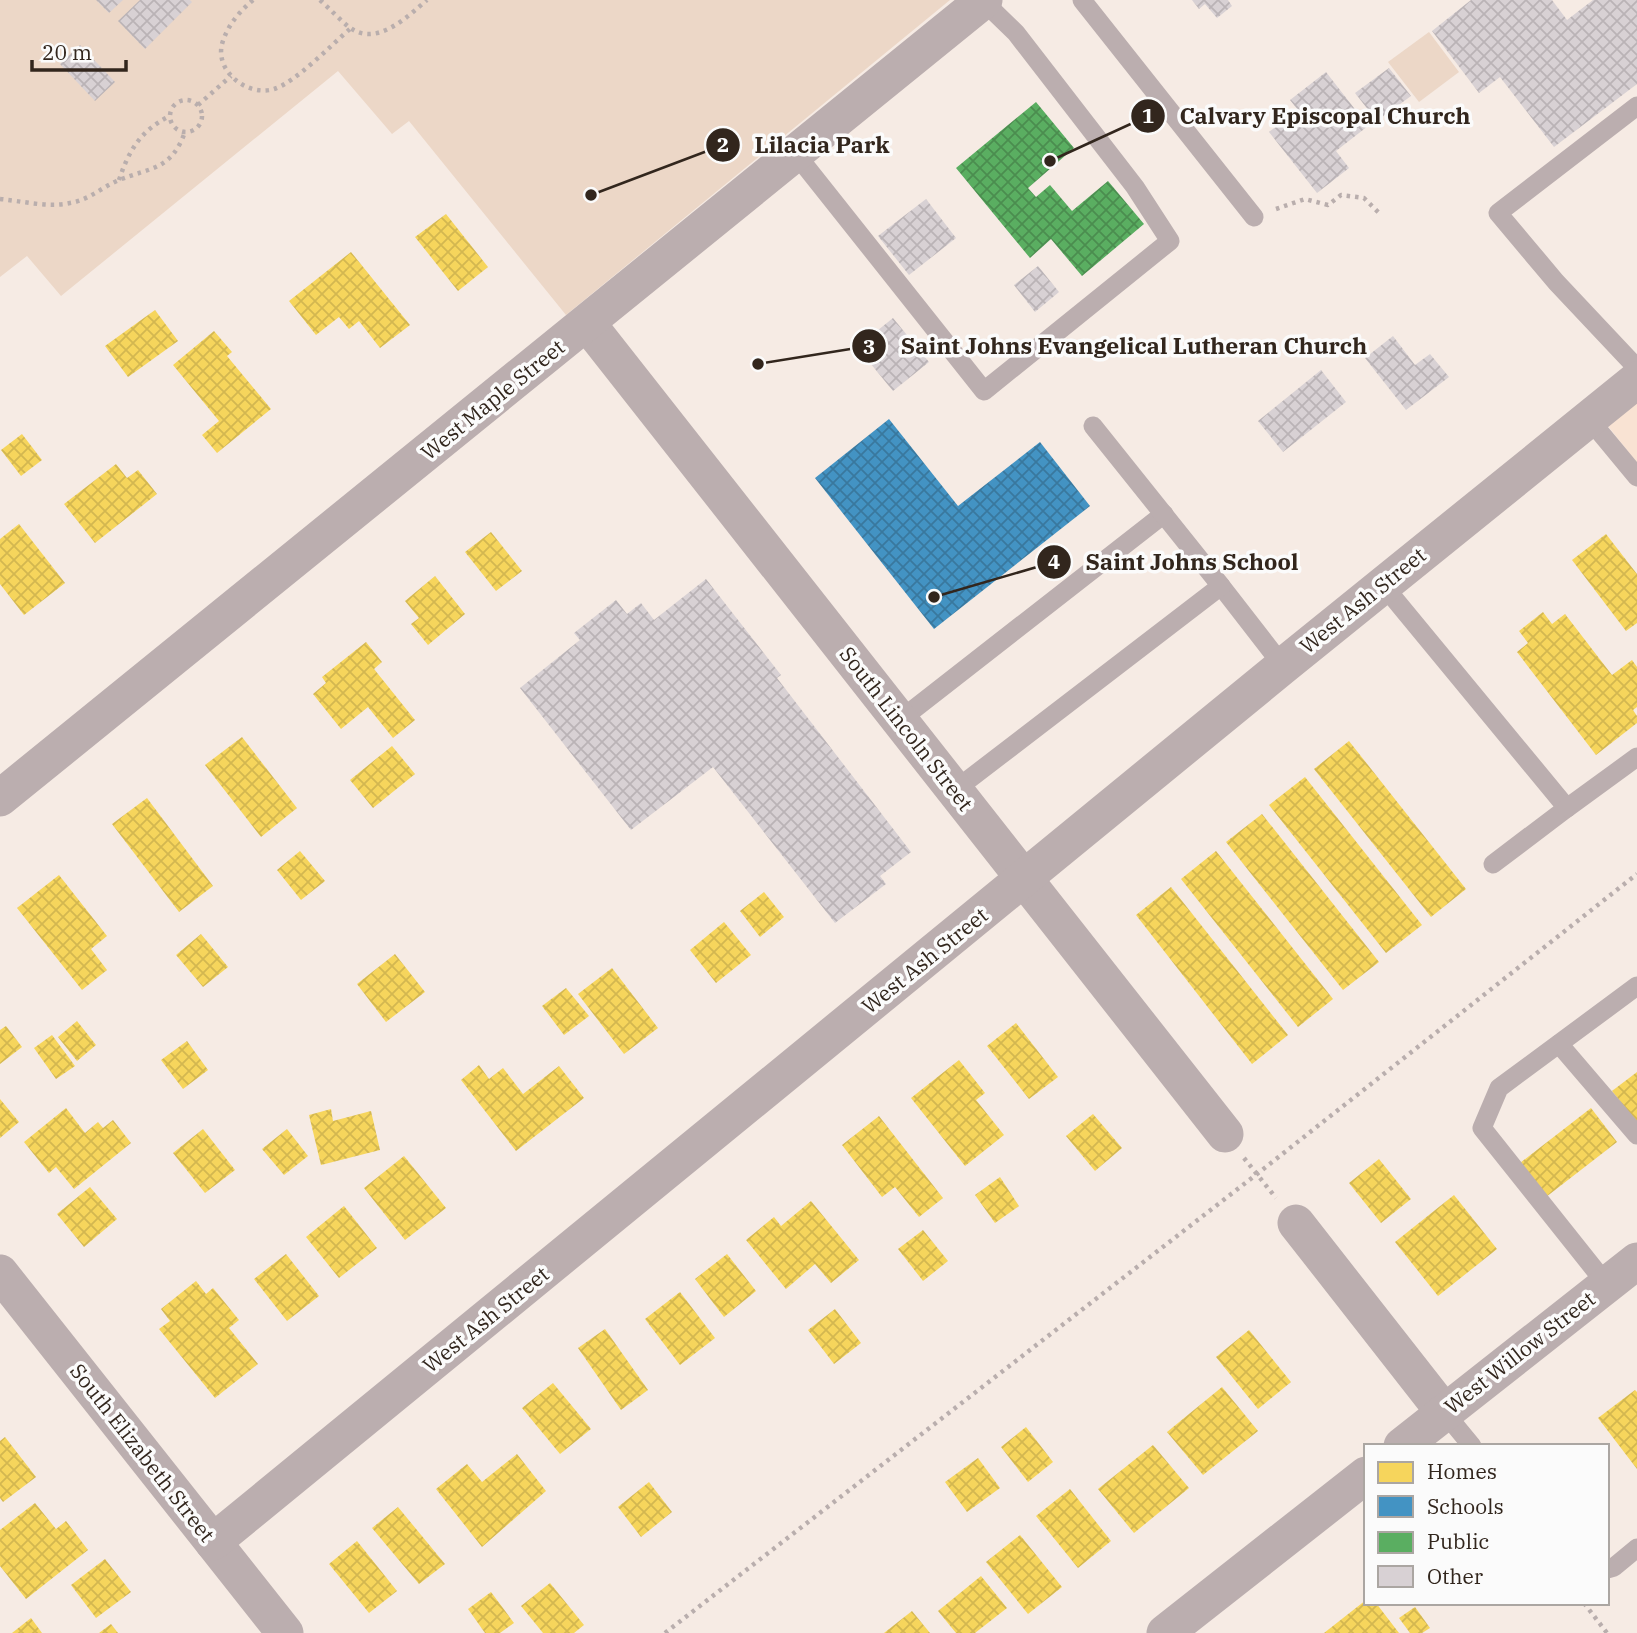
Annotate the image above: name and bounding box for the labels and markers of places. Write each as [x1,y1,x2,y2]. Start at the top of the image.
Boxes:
callout: Calvary Episcopal Church [1130,94,1484,138]
callout: Lilacia Park [706,123,904,167]
callout: Saint Johns Evangelical Lutheran Church [852,324,1381,368]
callout: Saint Johns School [1037,540,1313,584]

